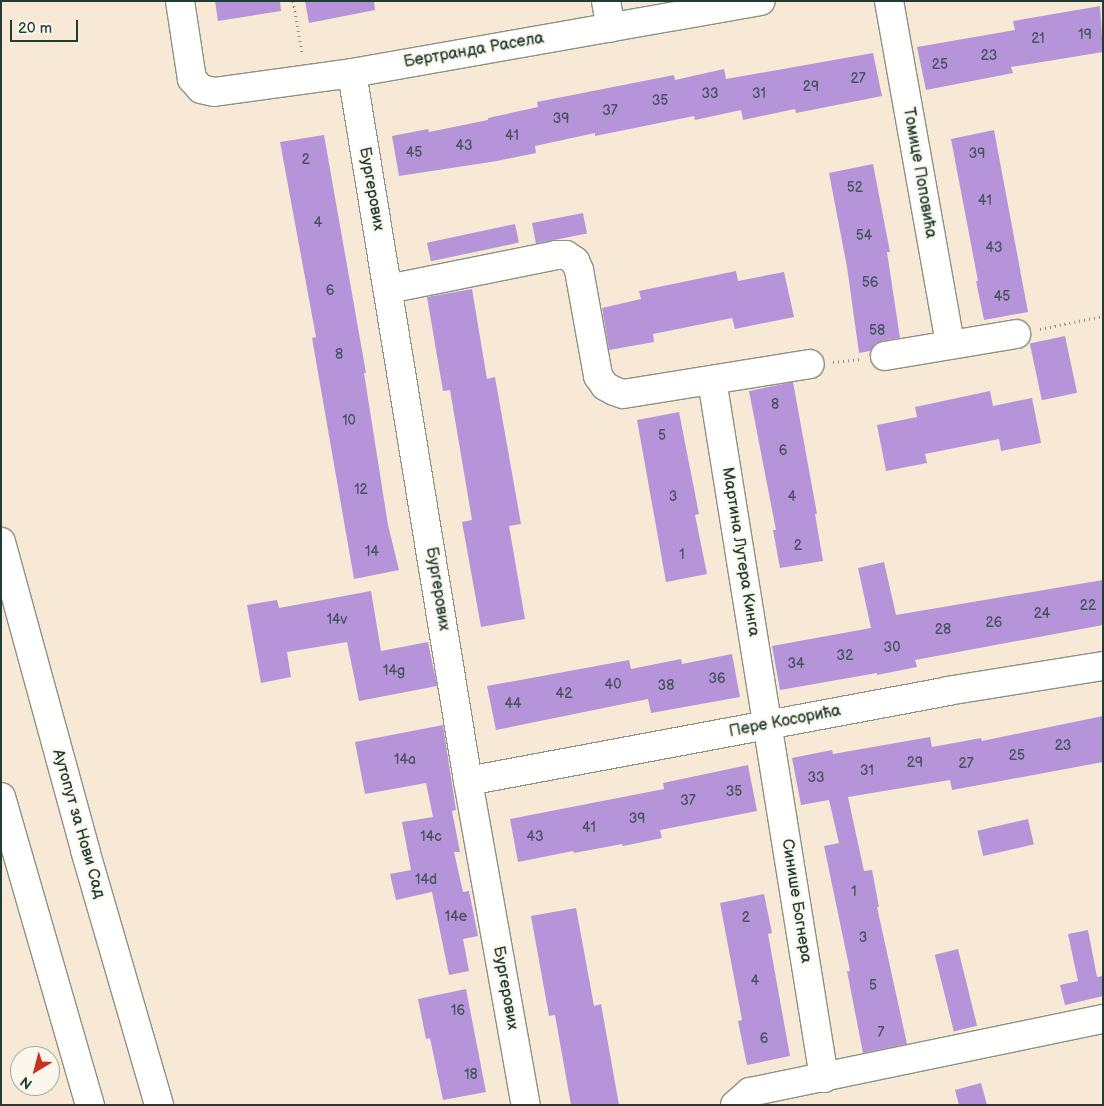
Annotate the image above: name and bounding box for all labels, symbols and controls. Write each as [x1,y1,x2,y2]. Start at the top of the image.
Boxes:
scale bar [12,10,80,42]
text: 20 m [18,19,52,38]
house number: 19 [1078,27,1092,43]
street label: Бертранда Расела [402,29,546,73]
house number: 21 [1031,31,1045,47]
house number: 23 [981,48,997,64]
house number: 25 [932,57,948,73]
house number: 27 [850,71,866,87]
house number: 29 [803,79,819,95]
house number: 33 [701,86,719,102]
house number: 31 [752,86,766,102]
house number: 35 [652,93,668,109]
house number: 37 [602,103,618,119]
street label: Томице Поповића [898,106,940,240]
house number: 39 [553,111,569,127]
house number: 41 [505,128,519,144]
house number: 43 [455,138,473,154]
house number: 45 [406,145,422,161]
street label: Бургерових [354,146,388,232]
house number: 39 [969,146,985,162]
house number: 2 [302,152,310,168]
house number: 52 [847,180,863,196]
house number: 41 [978,193,992,209]
house number: 4 [314,215,322,231]
house number: 54 [856,228,872,244]
house number: 43 [985,240,1003,256]
house number: 56 [862,275,878,291]
house number: 6 [326,283,334,299]
house number: 45 [994,289,1010,305]
house number: 58 [869,323,885,339]
house number: 8 [335,347,343,363]
house number: 8 [771,397,779,413]
house number: 10 [342,413,356,429]
house number: 5 [658,428,666,444]
house number: 6 [779,443,787,459]
street label: Мартина Лутера Кинга [717,466,763,638]
house number: 12 [354,482,368,498]
house number: 3 [669,489,677,505]
house number: 4 [788,489,796,505]
house number: 2 [794,538,802,554]
house number: 14 [365,544,379,560]
street label: Бургерових [421,546,453,632]
house number: 1 [679,547,685,563]
house number: 22 [1080,598,1096,614]
house number: 24 [1034,606,1050,622]
house number: 14v [327,612,347,628]
house number: 26 [986,615,1002,631]
house number: 28 [935,622,951,638]
house number: 30 [884,640,900,656]
house number: 32 [837,648,853,664]
house number: 34 [787,656,805,672]
house number: 14g [383,663,405,679]
house number: 36 [708,671,726,687]
house number: 40 [605,677,621,693]
house number: 38 [658,678,674,694]
house number: 42 [556,686,572,702]
house number: 44 [504,696,522,712]
street label: Пере Косорића [728,702,842,742]
house number: 23 [1055,738,1071,754]
street label: Аутопут за Нови Сад [48,747,108,901]
house number: 25 [1009,748,1025,764]
house number: 14a [394,752,416,768]
house number: 29 [907,755,923,771]
house number: 27 [958,756,974,772]
house number: 31 [860,763,874,779]
house number: 33 [807,770,825,786]
house number: 35 [726,784,742,800]
house number: 37 [680,793,696,809]
house number: 39 [629,811,645,827]
house number: 41 [582,820,596,836]
house number: 14c [420,829,442,845]
house number: 43 [526,829,544,845]
street label: Синише Богнера [777,838,815,964]
house number: 14d [415,872,437,888]
house number: 1 [851,884,857,900]
house number: 14e [445,909,467,925]
house number: 2 [742,910,750,926]
house number: 3 [859,930,867,946]
street label: Бургерових [488,945,522,1031]
house number: 4 [751,973,759,989]
house number: 5 [869,978,877,994]
house number: 16 [451,1003,465,1019]
house number: 7 [878,1025,884,1041]
house number: 6 [760,1031,768,1047]
north arrow [10,1046,60,1096]
house number: 18 [464,1067,478,1083]
text: N [17,1073,36,1093]

